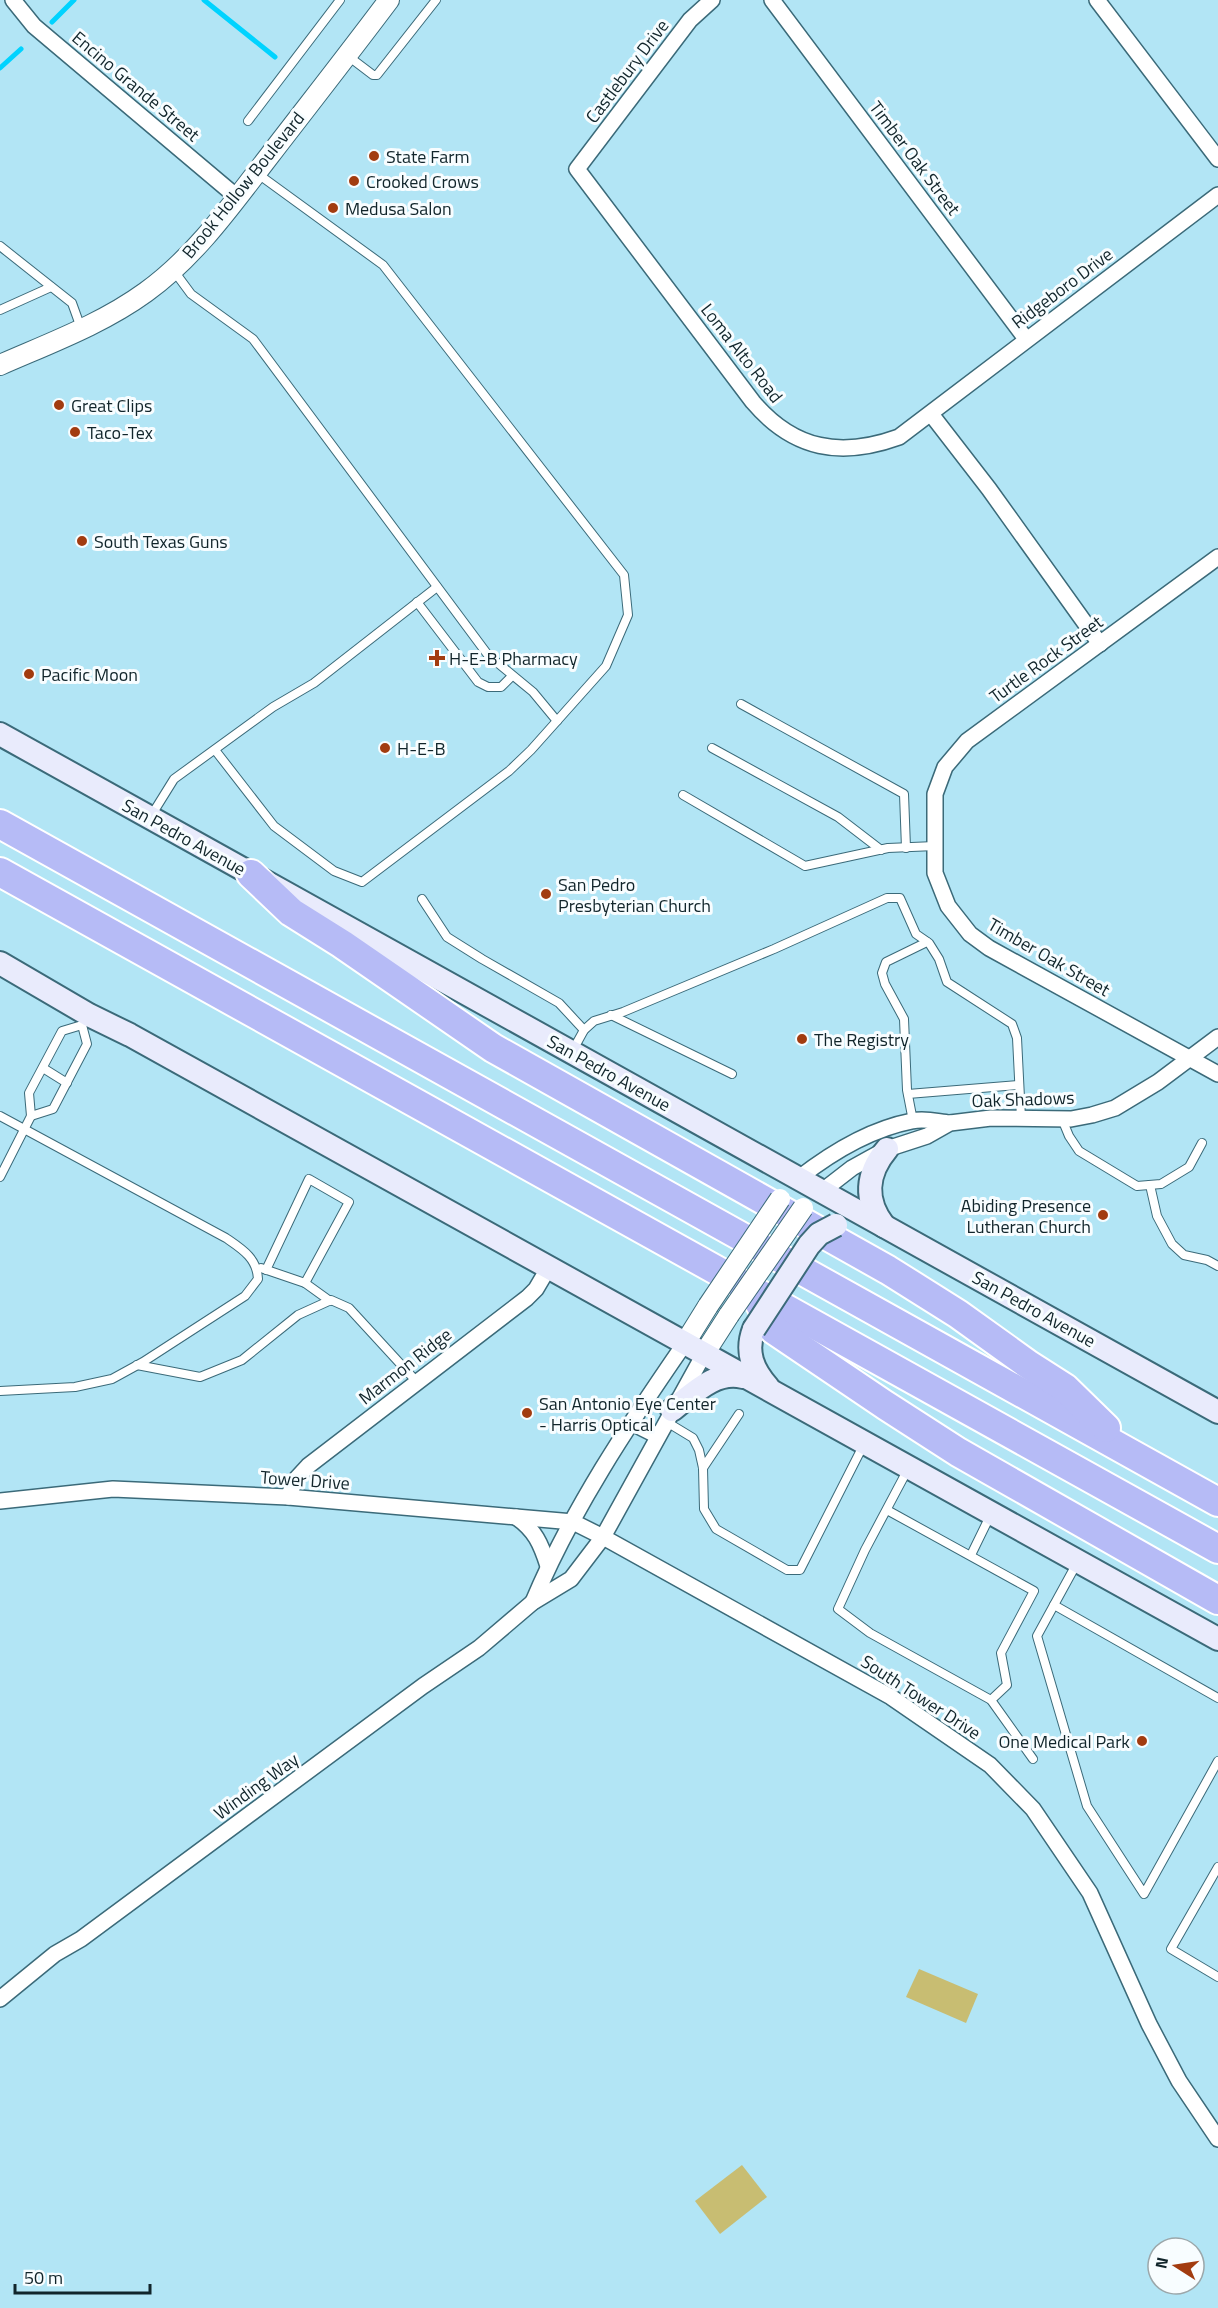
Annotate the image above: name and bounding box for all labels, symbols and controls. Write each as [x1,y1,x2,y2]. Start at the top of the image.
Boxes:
street label: Castlebury Drive [579,13,675,129]
street label: Encino Grande Street [66,24,206,148]
street label: Timber Oak Street [863,95,967,221]
street label: Brook Hollow Boulevard [175,106,311,264]
place label: State Farm [386,143,469,170]
marker: State Farm [367,149,381,163]
place label: Crooked Crows [366,168,479,195]
marker: Crooked Crows [347,174,361,188]
place label: Medusa Salon [345,195,452,222]
marker: Medusa Salon [326,201,340,215]
street label: Ridgeboro Drive [1006,241,1118,335]
street label: Loma Alto Road [695,298,789,408]
place label: Great Clips [71,392,152,419]
marker: Great Clips [52,398,66,412]
place label: Taco-Tex [87,419,153,446]
marker: Taco-Tex [68,425,82,439]
place label: South Texas Guns [94,528,228,555]
marker: South Texas Guns [75,534,89,548]
street label: Turtle Rock Street [984,608,1109,709]
place label: H-E-B Pharmacy [449,645,578,672]
marker: H-E-B Pharmacy [430,651,444,665]
place label: Pacific Moon [41,661,138,688]
marker: Pacific Moon [22,667,36,681]
place label: H-E-B [397,735,446,762]
marker: H-E-B [378,741,392,755]
street label: San Pedro Avenue [117,792,251,882]
place label: San Pedro Presbyterian Church [558,871,711,919]
marker: San Pedro Presbyterian Church [539,887,553,901]
street label: Timber Oak Street [983,911,1116,1003]
place label: The Registry [814,1026,909,1053]
street label: San Pedro Avenue [542,1028,676,1118]
marker: The Registry [795,1032,809,1046]
street label: Oak Shadows [971,1084,1075,1114]
place label: Abiding Presence Lutheran Church [961,1192,1091,1240]
marker: Abiding Presence Lutheran Church [1096,1208,1110,1222]
street label: San Pedro Avenue [967,1264,1101,1354]
street label: Marmon Ridge [353,1321,457,1411]
place label: San Antonio Eye Center - Harris Optical [539,1390,716,1438]
marker: San Antonio Eye Center - Harris Optical [520,1406,534,1420]
street label: Tower Drive [259,1463,351,1497]
street label: South Tower Drive [856,1648,986,1746]
place label: One Medical Park [998,1728,1130,1755]
marker: One Medical Park [1135,1734,1149,1748]
street label: Winding Way [208,1746,304,1826]
north arrow [1146,2236,1206,2296]
text: N [1148,2255,1174,2271]
scale bar [15,2257,150,2295]
text: 50 m [24,2264,63,2291]

